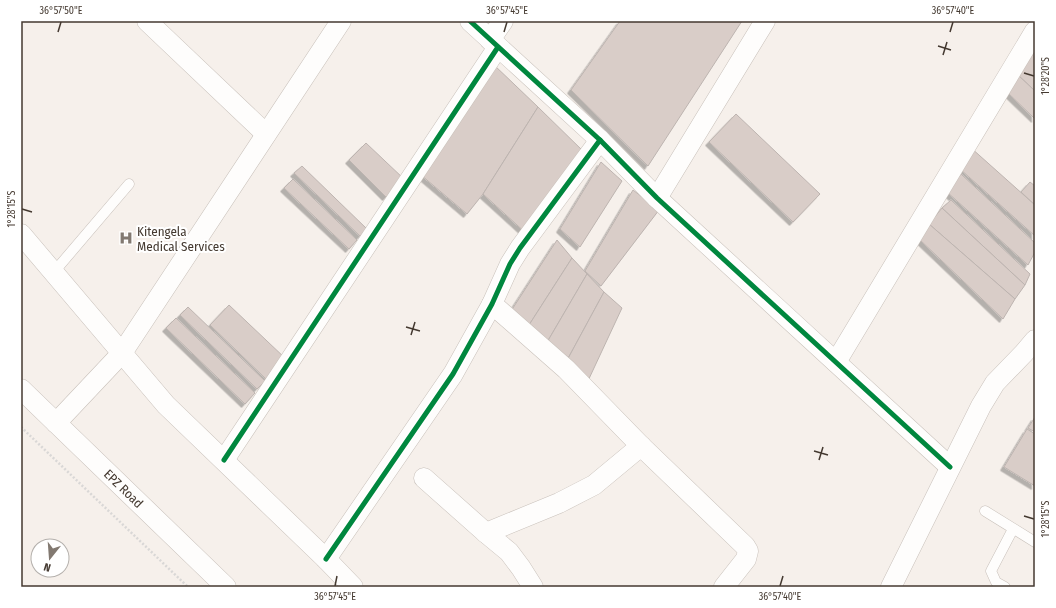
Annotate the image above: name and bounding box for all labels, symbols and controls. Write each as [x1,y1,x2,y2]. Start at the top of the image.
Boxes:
text: 36°57'50"E [40,5,83,17]
text: 36°57'45"E [486,5,528,17]
text: 36°57'40"E [932,5,975,17]
text: 1°28'20"S [1040,57,1052,95]
text: 1°28'15"S [6,191,18,227]
place label: Kitengela Medical Services [137,224,225,254]
hospital icon: Kitengela Medical Services [118,230,134,246]
street label: EPZ Road [101,466,146,511]
text: 1°28'15"S [1040,501,1052,537]
north arrow [30,538,70,578]
text: N [42,560,52,574]
text: 36°57'45"E [314,591,356,603]
text: 36°57'40"E [759,591,802,603]

